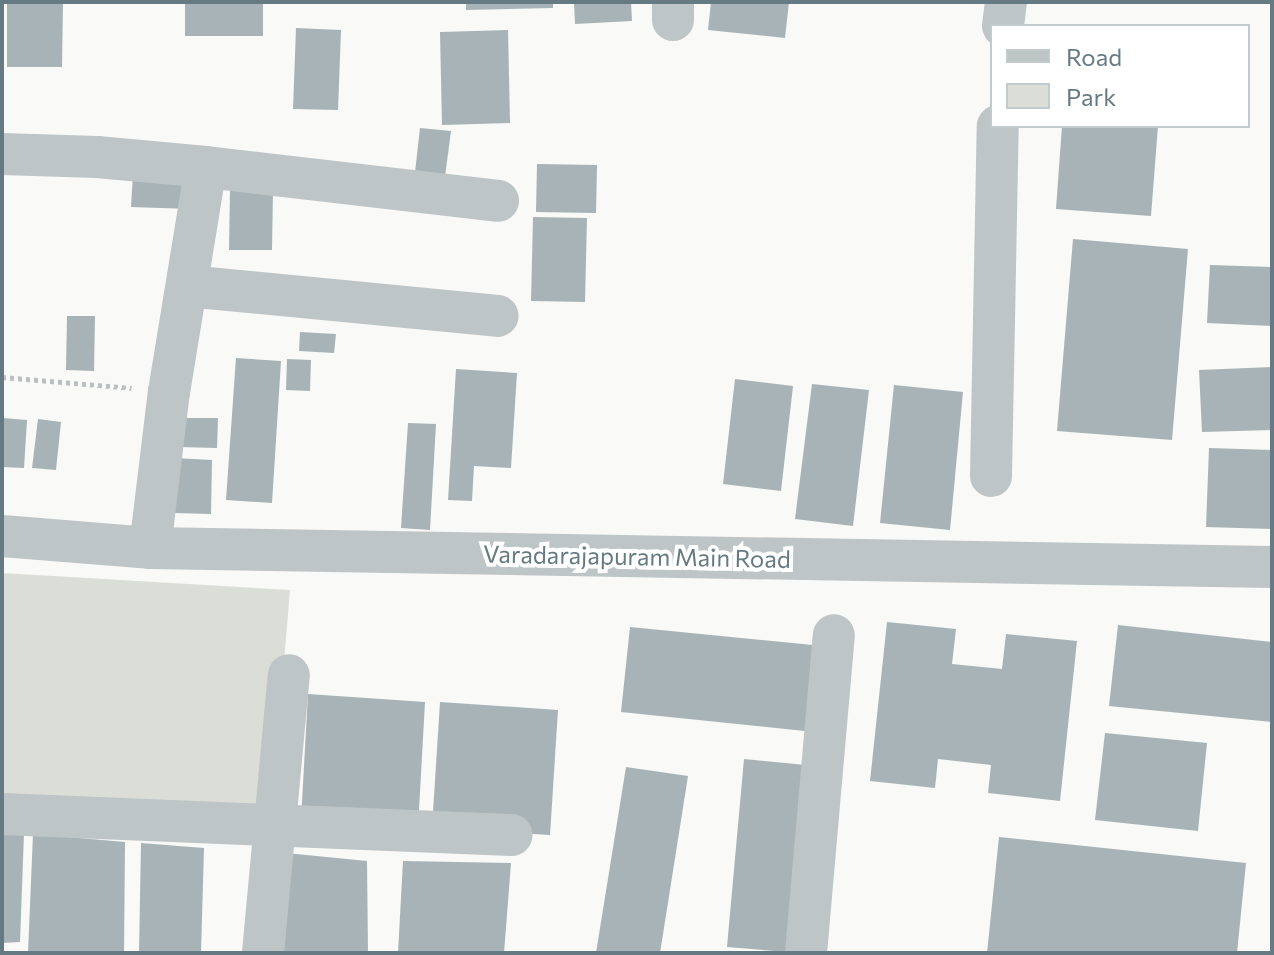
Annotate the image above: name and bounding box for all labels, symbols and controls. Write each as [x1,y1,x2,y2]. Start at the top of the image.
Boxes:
legend [990,24,1250,128]
text: Road [1066,42,1122,71]
text: Park [1066,82,1116,111]
street label: Varadarajapuram Main Road [483,539,791,573]

